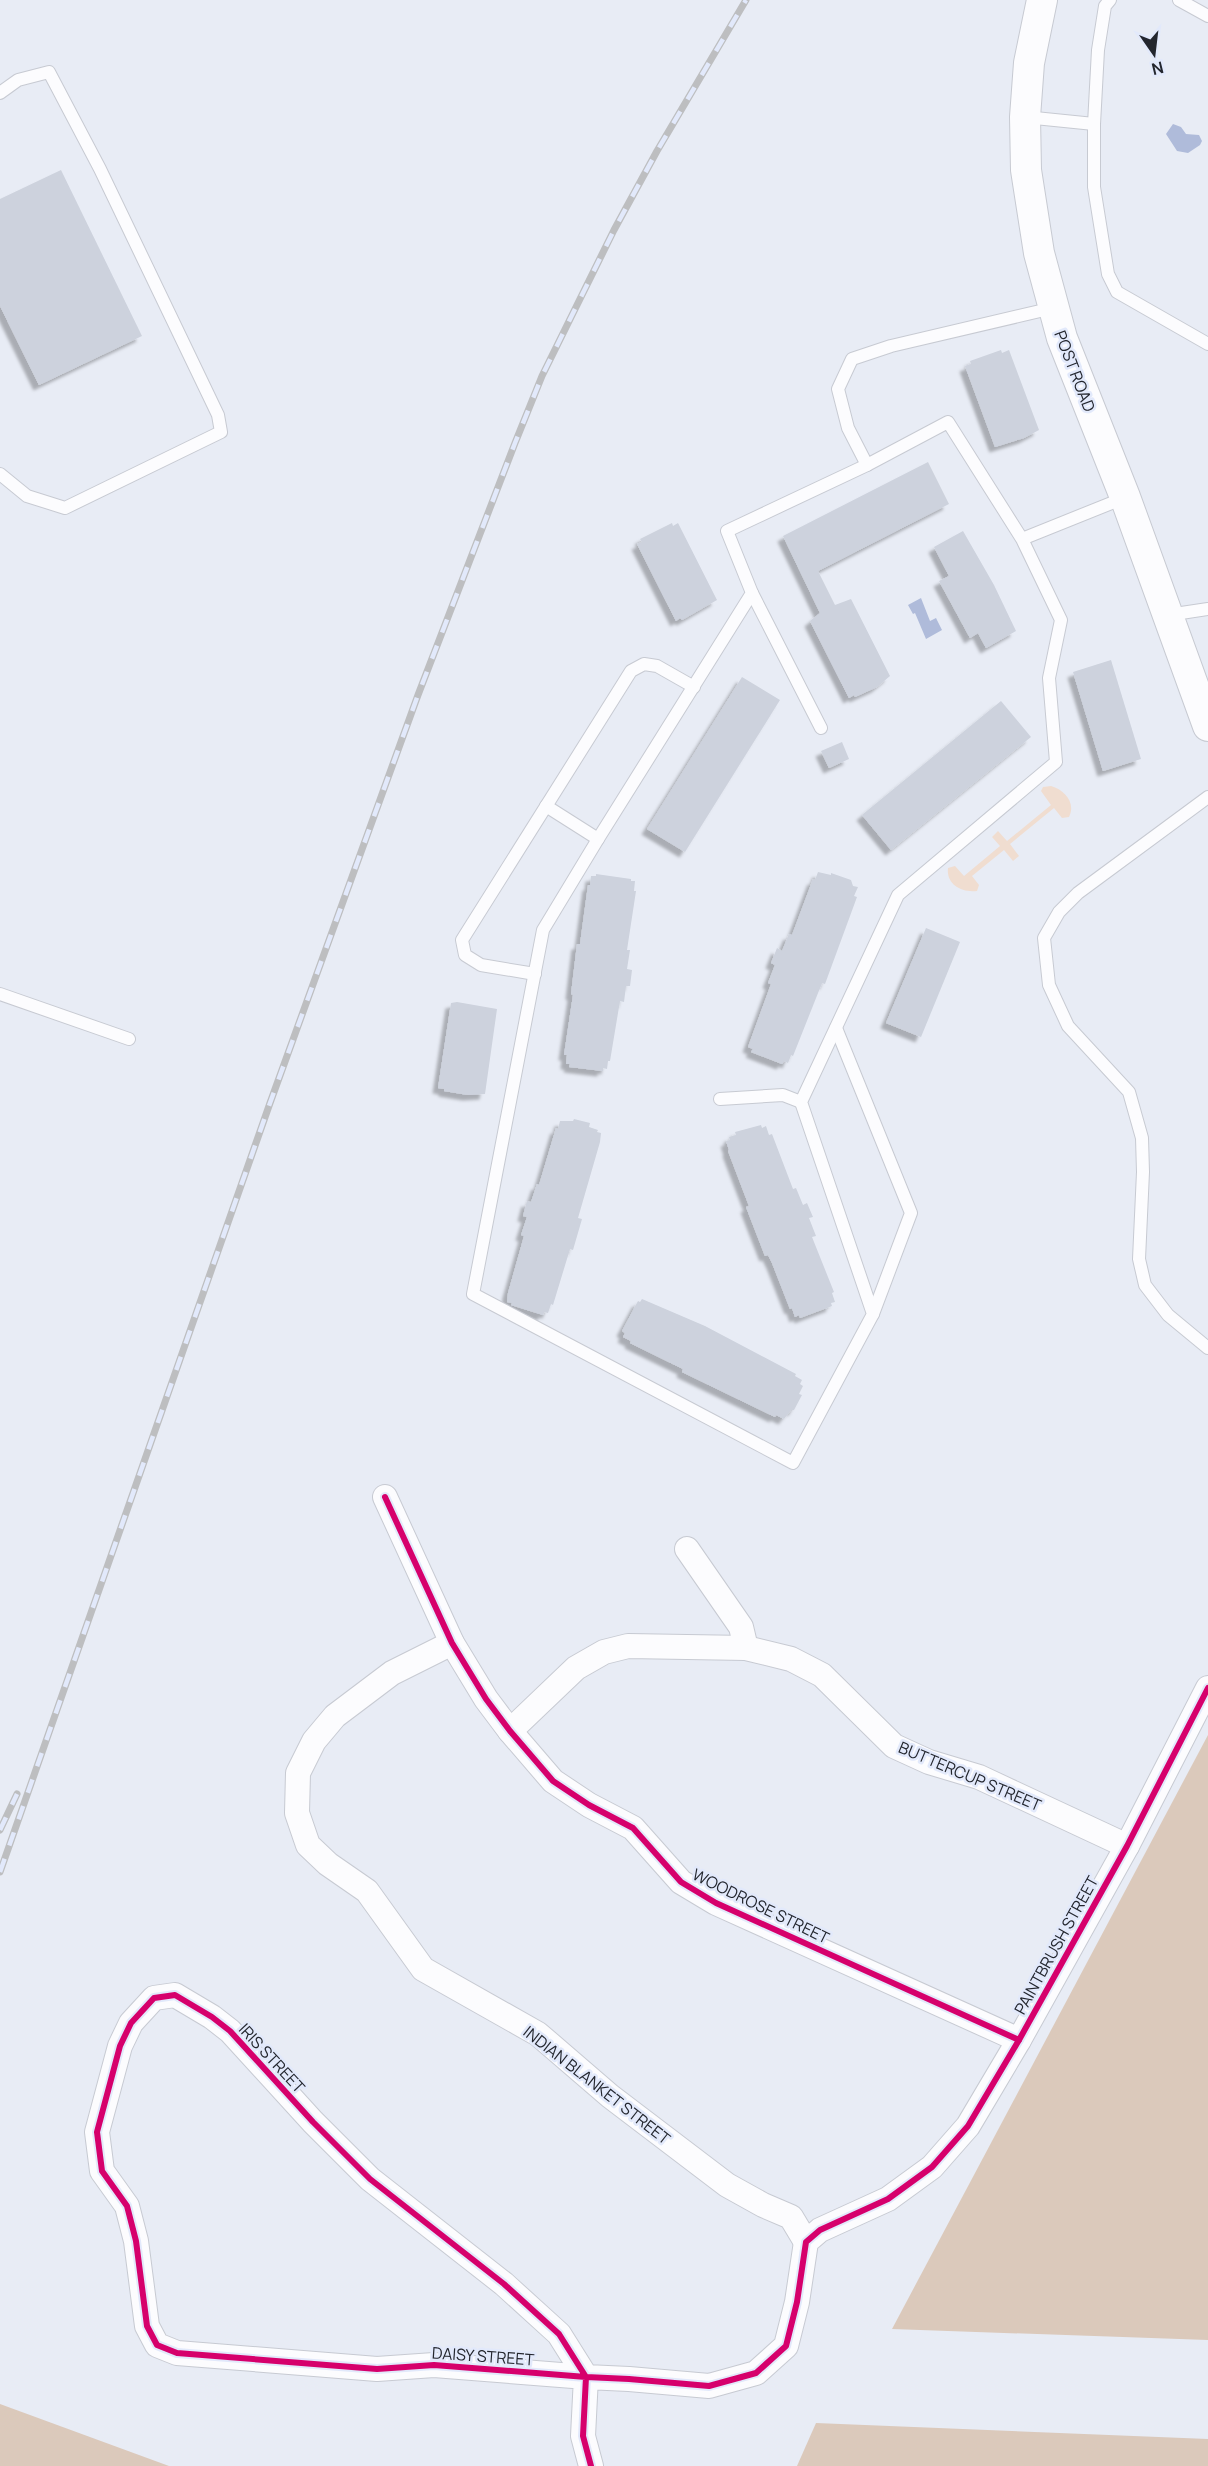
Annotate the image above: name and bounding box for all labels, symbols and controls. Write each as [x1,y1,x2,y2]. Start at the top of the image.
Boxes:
north arrow [1124,24,1184,84]
text: N [1149,56,1166,81]
street label: POST ROAD [1049,327,1101,415]
street label: BUTTERCUP STREET [895,1736,1045,1816]
street label: WOODROSE STREET [689,1863,833,1949]
street label: PAINTBRUSH STREET [1009,1871,1103,2018]
street label: IRIS STREET [234,2018,310,2098]
street label: INDIAN BLANKET STREET [519,2021,675,2150]
street label: DAISY STREET [431,2341,535,2371]

